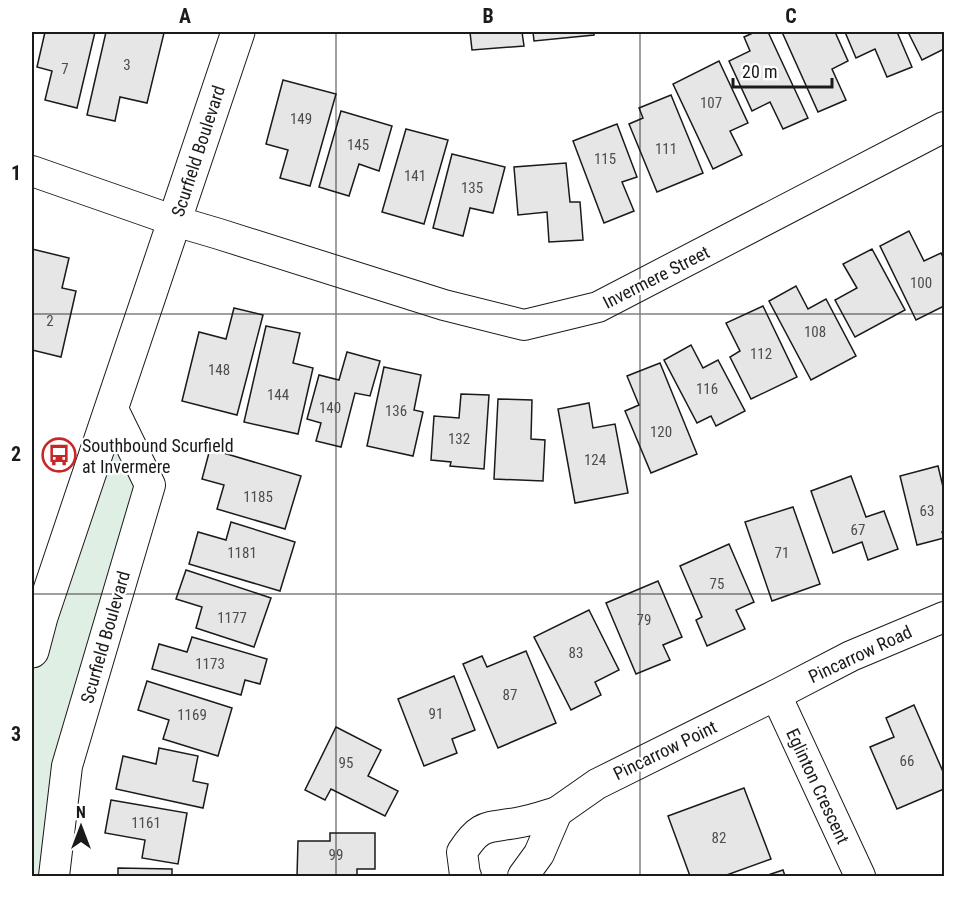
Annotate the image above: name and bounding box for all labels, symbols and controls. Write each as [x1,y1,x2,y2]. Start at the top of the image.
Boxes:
text: A [179,4,191,28]
text: B [482,4,494,28]
text: C [785,4,797,28]
scale bar [733,51,832,89]
house number: 3 [123,56,131,74]
house number: 7 [61,60,69,78]
text: 20 m [742,61,777,82]
street label: Scurfield Boulevard [167,83,229,219]
house number: 107 [700,94,722,112]
house number: 149 [290,110,312,128]
house number: 145 [347,136,369,154]
house number: 111 [655,140,677,158]
house number: 115 [594,150,616,168]
text: 1 [11,161,21,185]
house number: 141 [404,167,426,185]
house number: 135 [461,179,483,197]
street label: Invermere Street [599,241,713,313]
house number: 100 [910,274,932,292]
house number: 2 [46,312,54,330]
house number: 108 [804,323,826,341]
house number: 112 [750,345,772,363]
house number: 148 [208,361,230,379]
house number: 116 [696,380,718,398]
house number: 144 [267,386,289,404]
house number: 140 [319,399,341,417]
house number: 136 [385,402,407,420]
house number: 120 [650,423,672,441]
house number: 132 [448,430,470,448]
place label: Southbound Scurfield at Invermere [82,435,234,477]
bus stop icon: Southbound Scurfield at Invermere [41,437,77,473]
text: 2 [11,442,21,466]
house number: 124 [584,451,606,469]
house number: 1185 [243,488,273,506]
house number: 63 [920,502,934,520]
house number: 67 [851,521,865,539]
house number: 1181 [227,544,257,562]
house number: 71 [775,544,789,562]
street label: Scurfield Boulevard [76,568,134,706]
house number: 75 [710,575,724,593]
house number: 1177 [217,609,247,627]
house number: 79 [637,611,651,629]
street label: Pincarrow Road [805,621,915,687]
house number: 83 [569,644,583,662]
house number: 1173 [195,655,225,673]
house number: 87 [503,686,517,704]
house number: 91 [429,705,443,723]
house number: 1169 [177,706,207,724]
street label: Pincarrow Point [610,716,720,784]
text: 3 [11,722,21,746]
street label: Eglinton Crescent [782,725,854,847]
house number: 66 [900,752,914,770]
house number: 95 [339,754,353,772]
north arrow [51,797,111,857]
text: N [76,803,86,822]
house number: 1161 [131,814,161,832]
house number: 82 [712,829,726,847]
house number: 99 [329,846,343,864]

